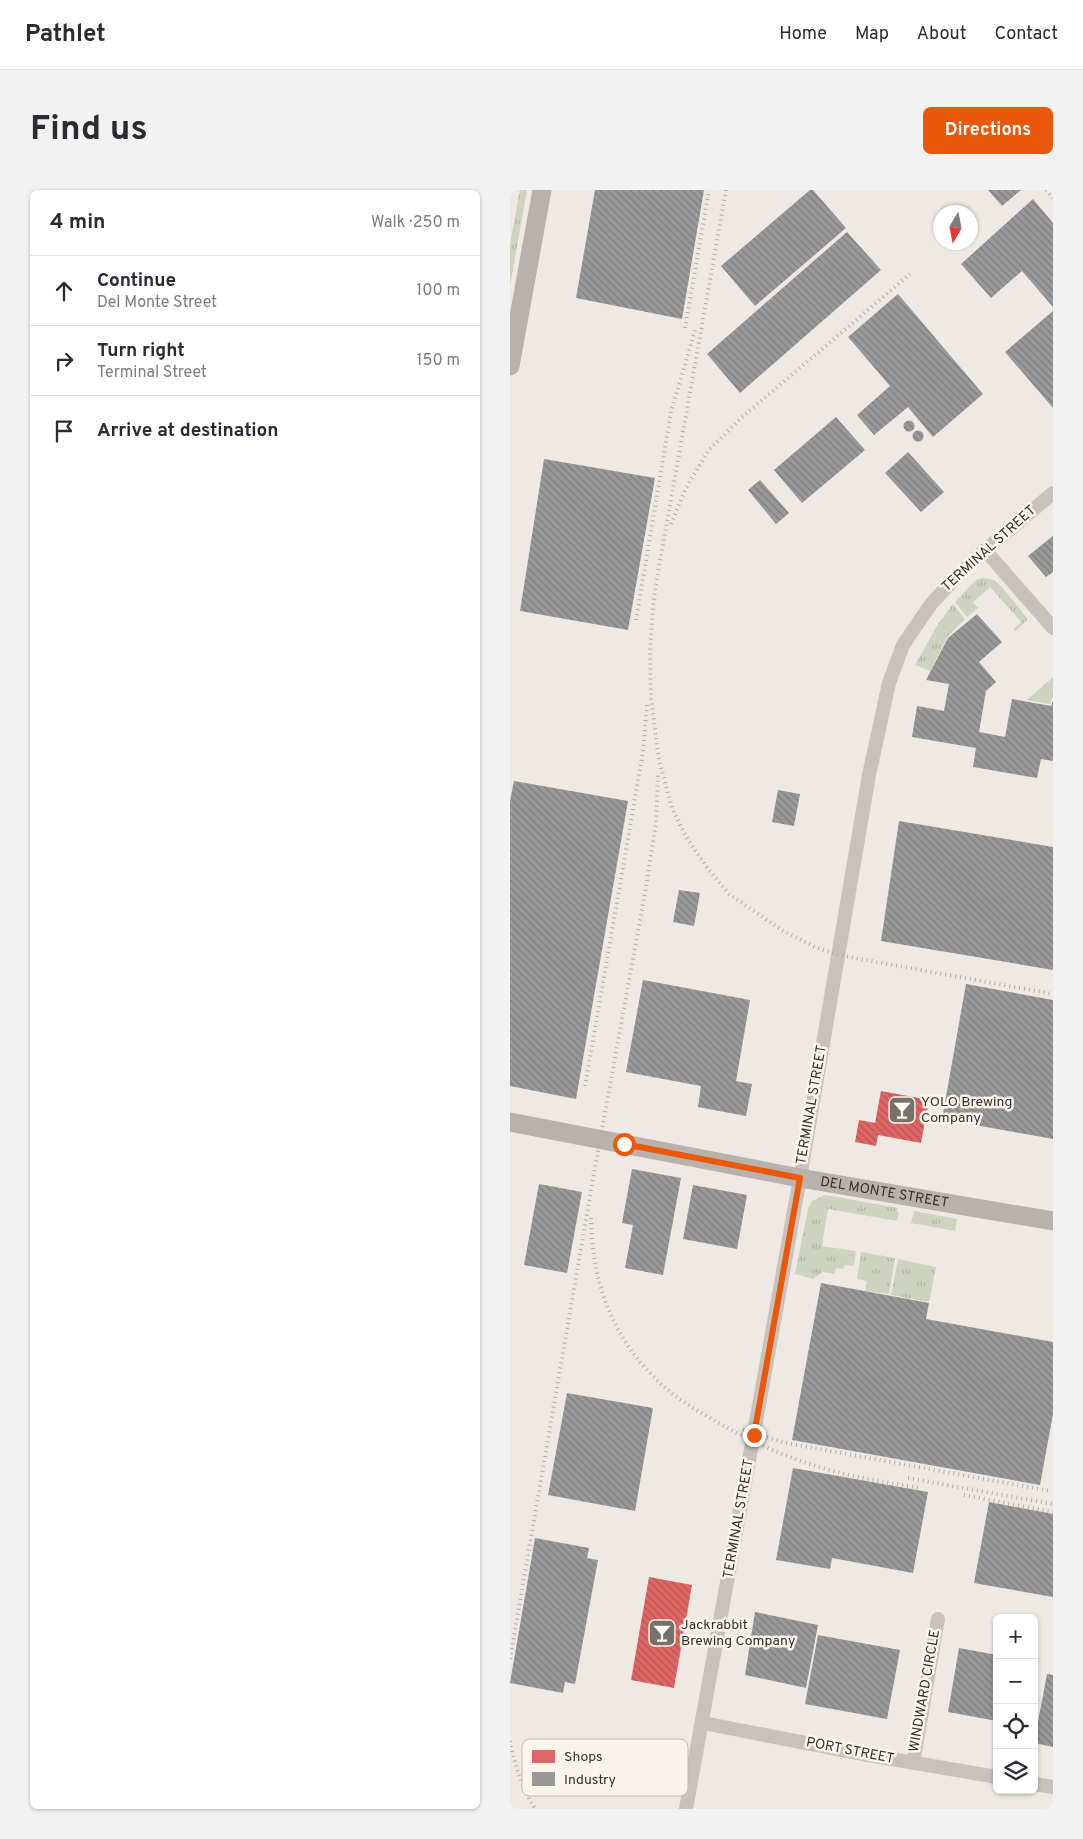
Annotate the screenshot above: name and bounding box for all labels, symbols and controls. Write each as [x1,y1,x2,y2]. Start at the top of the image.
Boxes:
text: Pathlet [25,20,106,50]
text: Home [779,23,827,46]
text: Map [855,23,889,46]
text: About [917,23,966,46]
text: Contact [994,23,1058,46]
button: Directions [923,107,1053,154]
text: Find us [30,108,148,152]
north arrow [933,205,978,250]
text: 4 min [50,209,106,236]
text: Walk · 250 m [371,213,460,233]
text: Continue [97,269,176,293]
icon: ahead [50,277,78,305]
text: 100 m [416,281,460,301]
text: Del Monte Street [97,293,217,313]
text: Turn right [97,339,185,363]
icon: right [50,347,78,375]
text: 150 m [417,351,460,371]
text: Terminal Street [97,363,207,383]
icon: arrive [50,417,78,445]
text: Arrive at destination [97,419,278,443]
street label: TERMINAL STREET [938,502,1040,596]
street label: TERMINAL STREET [793,1044,831,1166]
place label: YOLO Brewing Company [921,1094,1012,1127]
bar icon: YOLO Brewing Company [887,1095,917,1125]
route start [613,1133,636,1156]
street label: DEL MONTE STREET [819,1173,950,1212]
route end [743,1424,766,1447]
street label: TERMINAL STREET [720,1458,758,1580]
map controls [993,1614,1038,1794]
button: + [993,1614,1038,1659]
place label: Jackrabbit Brewing Company [681,1617,795,1650]
bar icon: Jackrabbit Brewing Company [647,1618,677,1648]
street label: WINDWARD CIRCLE [906,1628,944,1754]
button: − [993,1659,1038,1704]
button: locate [993,1704,1038,1749]
street label: PORT STREET [805,1734,895,1768]
legend [522,1739,688,1796]
text: Shops [564,1749,603,1766]
button: layers [993,1749,1038,1794]
text: Industry [564,1772,616,1789]

